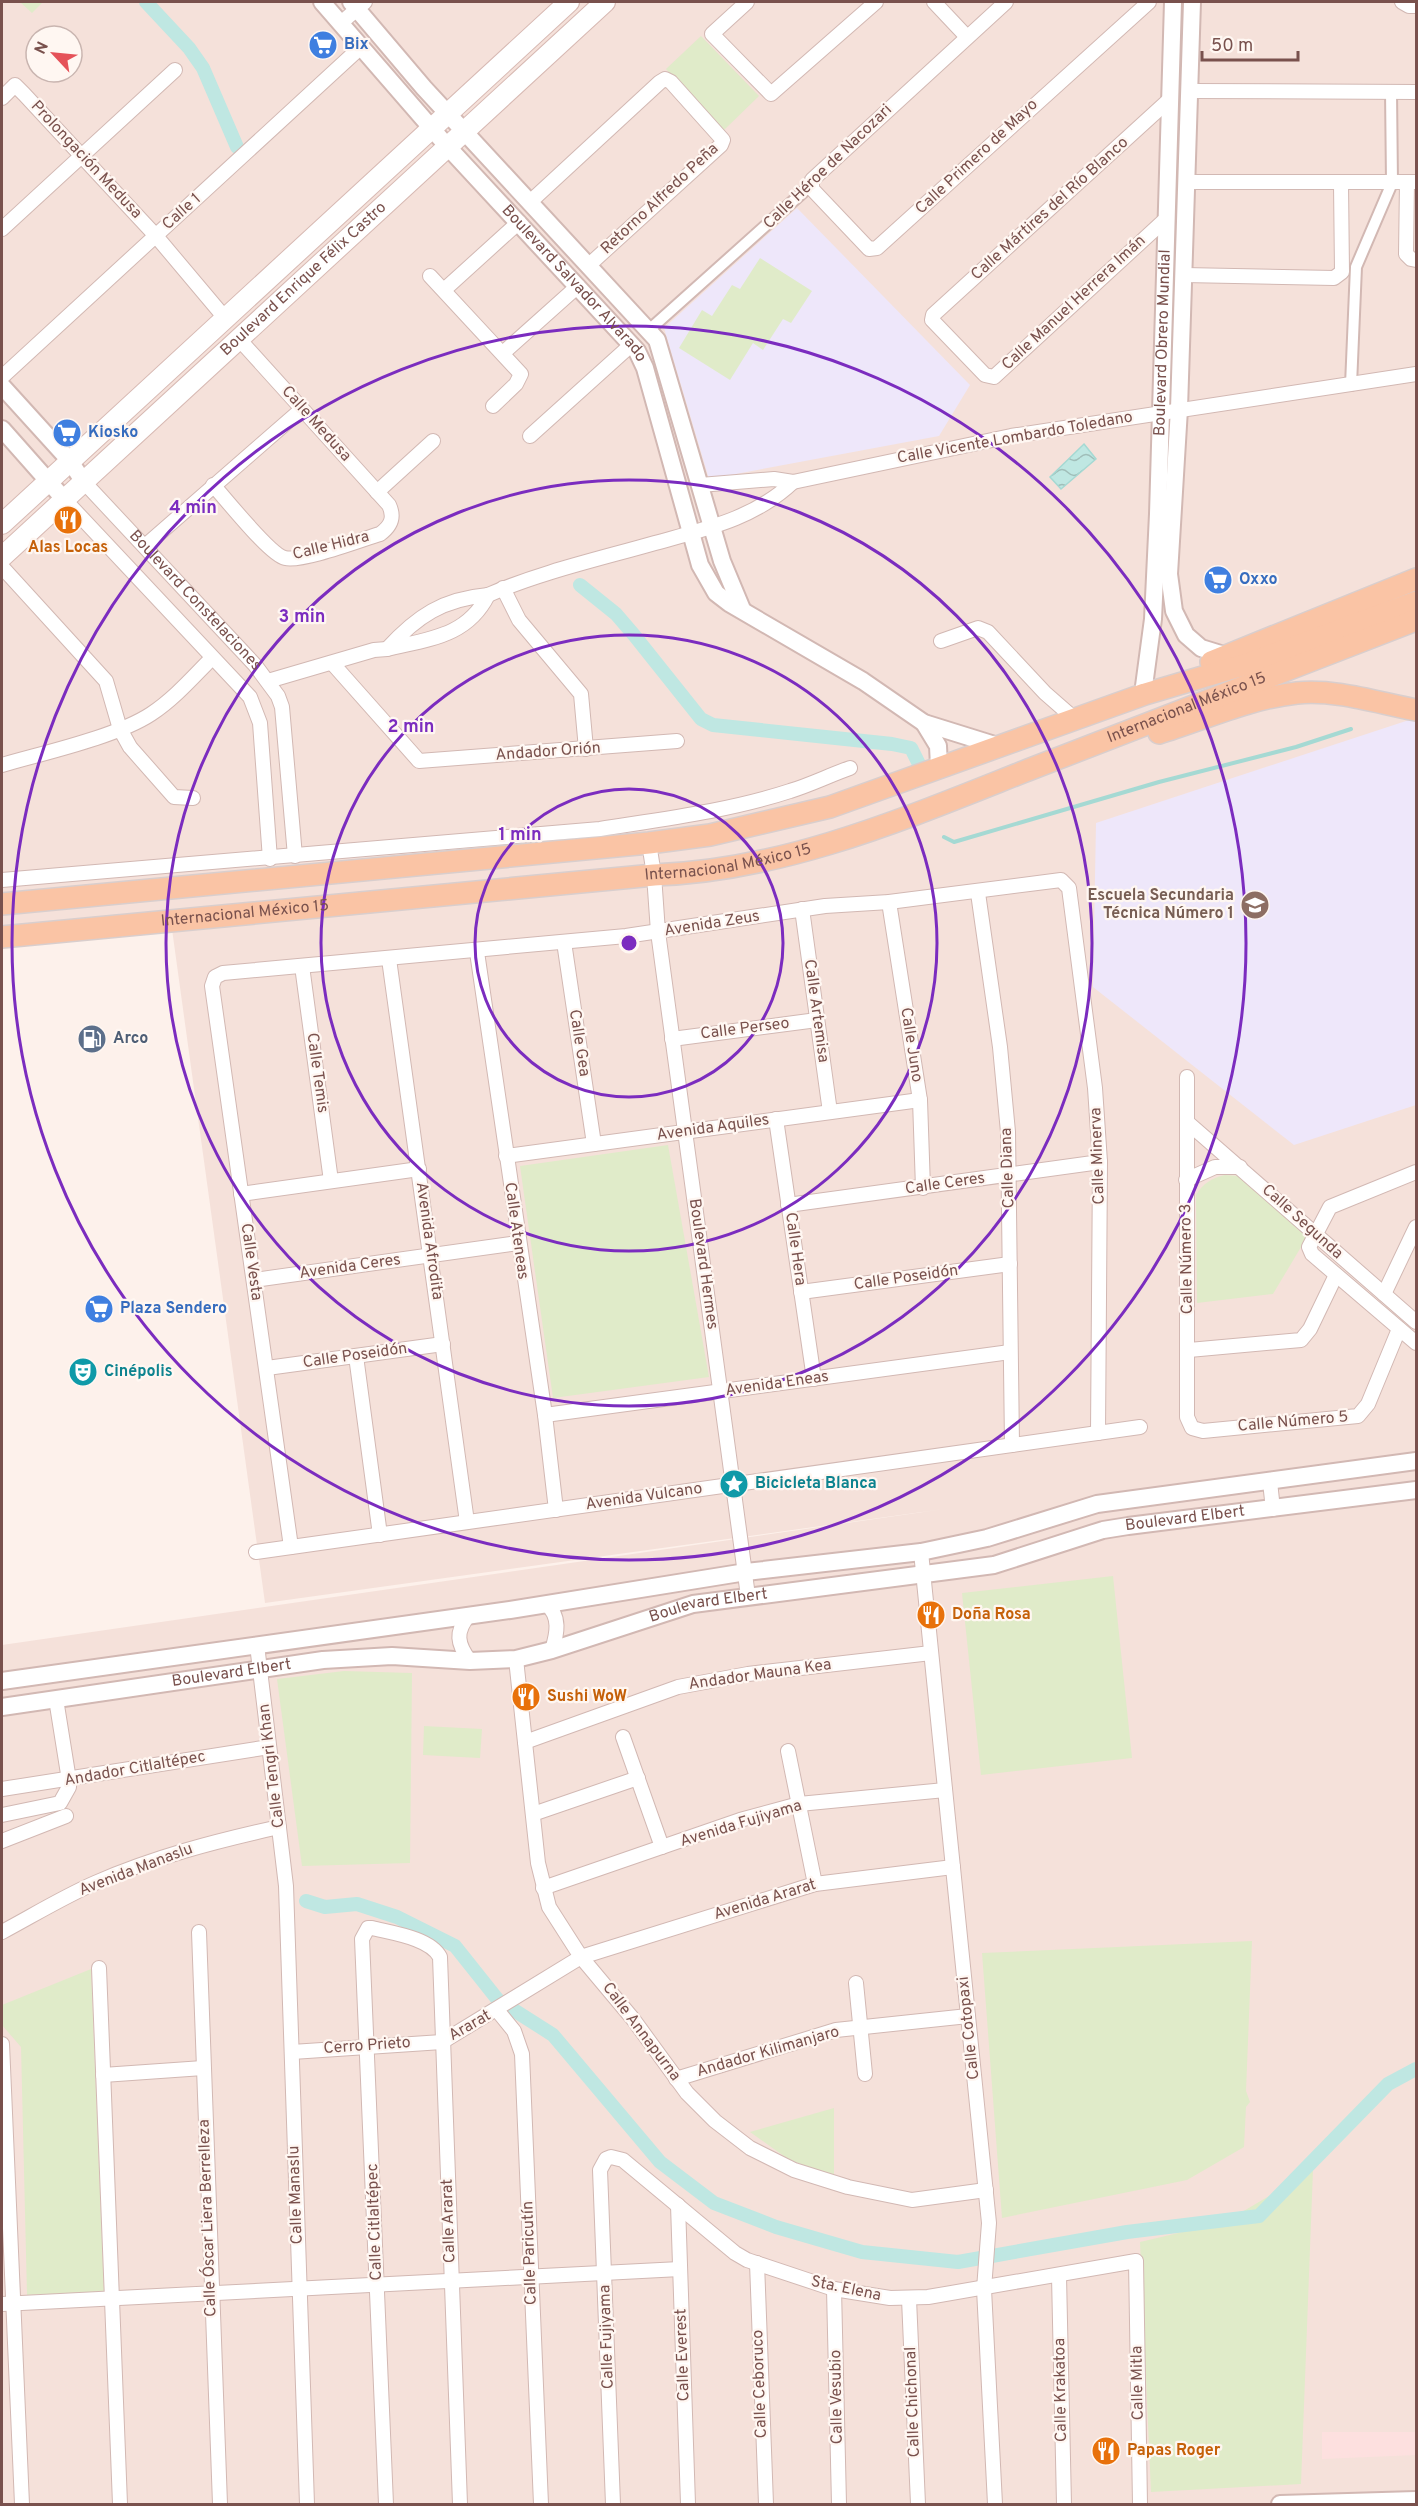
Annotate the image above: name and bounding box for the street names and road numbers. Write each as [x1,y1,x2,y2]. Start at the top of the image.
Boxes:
street label: Calle Primero de Mayo [912,95,1042,219]
street label: Prolongación Medusa [26,97,146,223]
street label: Calle Héroe de Nacozari [759,100,897,234]
street label: Calle Mártires del Río Blanco [967,133,1133,285]
street label: Retorno Alfredo Peña [597,139,723,259]
street label: Calle 1 [158,189,206,235]
street label: Boulevard Enrique Félix Castro [217,198,391,361]
street label: Boulevard Salvador Alvarado [497,201,651,365]
street label: Calle Manuel Herrera Imán [998,231,1150,375]
street label: Boulevard Obrero Mundial [1150,249,1176,436]
street label: Calle Medusa [277,382,355,466]
street label: Calle Vicente Lombardo Toledano [896,407,1135,469]
street label: Boulevard Constelaciones [124,526,266,675]
street label: Calle Hidra [291,527,371,565]
street label: Internacional México 15 [1105,668,1269,748]
street label: Andador Orión [495,738,601,766]
street label: Internacional México 15 [644,839,814,886]
street label: Internacional México 15 [160,896,330,932]
street label: Avenida Zeus [663,907,761,941]
street label: Calle Artemisa [799,958,833,1064]
street label: Calle Juno [895,1006,927,1084]
street label: Calle Gea [564,1008,594,1078]
street label: Calle Perseo [699,1014,791,1044]
street label: Calle Temis [301,1032,333,1114]
street label: Calle Minerva [1086,1107,1110,1205]
street label: Avenida Aquiles [655,1110,771,1146]
street label: Calle Diana [997,1127,1019,1209]
street label: Calle Ceres [904,1168,986,1200]
street label: Calle Segunda [1257,1180,1347,1264]
street label: Avenida Afrodita [411,1181,447,1301]
street label: Calle Ateneas [499,1181,533,1281]
street label: Boulevard Hermes [684,1197,722,1331]
street label: Calle Número 3 [1176,1204,1198,1314]
street label: Calle Hera [780,1211,810,1287]
street label: Calle Vesta [236,1222,266,1302]
street label: Avenida Ceres [298,1250,402,1284]
street label: Calle Poseidón [852,1261,960,1295]
street label: Calle Poseidón [301,1339,409,1373]
street label: Avenida Eneas [724,1367,830,1401]
street label: Calle Número 5 [1237,1407,1349,1437]
street label: Avenida Vulcano [584,1479,704,1515]
street label: Boulevard Elbert [1124,1501,1246,1536]
street label: Boulevard Elbert [647,1584,769,1628]
street label: Boulevard Elbert [170,1655,293,1692]
street label: Andador Mauna Kea [687,1655,833,1695]
street label: Calle Tengri Khan [254,1703,290,1829]
street label: Andador Citlaltépec [63,1747,207,1791]
street label: Avenida Fujiyama [678,1796,804,1852]
street label: Avenida Manaslu [76,1839,196,1901]
street label: Avenida Ararat [711,1875,819,1925]
street label: Calle Cotopaxi [954,1975,984,2081]
street label: Calle Annapurna [597,1979,685,2085]
street label: Ararat [445,2006,495,2046]
street label: Andador Kilimanjaro [694,2022,842,2082]
street label: Cerro Prieto [323,2033,411,2059]
street label: Calle Óscar Liera Berrelleza [193,2119,221,2317]
street label: Calle Manaslu [284,2145,308,2245]
street label: Calle Citlaltépec [363,2163,387,2281]
street label: Calle Ararat [438,2178,460,2264]
street label: Calle Paricutín [518,2201,542,2305]
street label: Sta. Elena [809,2272,883,2306]
street label: Calle Fujiyama [595,2284,619,2390]
street label: Calle Everest [671,2308,695,2402]
street label: Calle Ceboruco [748,2329,772,2439]
street label: Calle Krakatoa [1050,2338,1072,2442]
street label: Calle Mitla [1127,2345,1149,2421]
street label: Calle Chichonal [901,2346,925,2458]
street label: Calle Vesubio [826,2349,848,2444]

